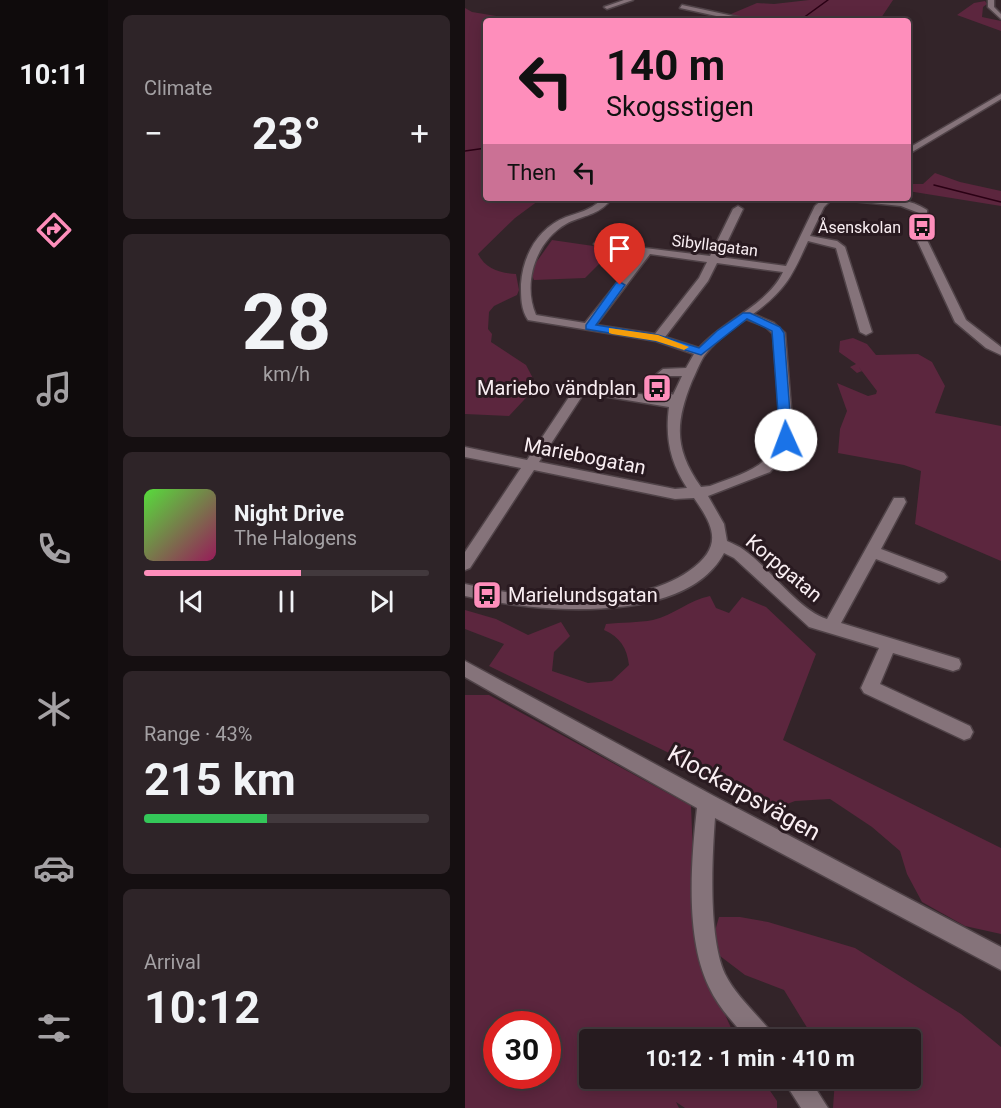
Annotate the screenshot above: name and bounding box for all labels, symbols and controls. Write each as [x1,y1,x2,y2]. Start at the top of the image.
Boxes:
text: 140 m [606,41,725,90]
icon: left [507,42,585,120]
text: 10:11 [19,59,89,91]
text: Climate [144,76,212,100]
text: Skogsstigen [606,91,754,123]
text: 23° [252,107,321,160]
text: − [144,114,163,153]
text: + [410,114,429,153]
icon: left [568,156,601,189]
text: Then [507,160,556,185]
icon: directions [33,209,75,251]
bus stop icon: Åsenskolan [906,211,938,243]
place label: Åsenskolan [818,217,901,237]
pin [594,223,645,285]
street label: Sibyllagatan [671,231,759,260]
icon: arrive [603,232,636,265]
text: 28 [242,277,331,368]
text: km/h [263,362,310,386]
icon: music [33,368,75,410]
bus stop icon: Mariebo vändplan [641,372,673,404]
place label: Mariebo vändplan [477,376,636,400]
position arrow [754,408,818,472]
street label: Mariebogatan [522,432,648,480]
text: Night Drive [234,501,344,526]
text: The Halogens [234,526,357,550]
icon: phone [33,528,75,570]
street label: Korpgatan [741,529,827,607]
bus stop icon: Marielundsgatan [471,579,503,611]
place label: Marielundsgatan [508,583,658,607]
icon: previous [175,585,208,618]
icon: pause [270,585,303,618]
icon: next [365,585,398,618]
icon: climate [33,688,75,730]
text: Range · 43% [144,722,252,746]
street label: Klockarpsvägen [663,739,825,847]
text: 215 km [144,753,296,806]
icon: car [33,847,75,889]
text: Arrival [144,950,201,974]
text: 10:12 [144,981,260,1034]
icon: filters [33,1007,75,1049]
speed limit sign: 30 [483,1011,561,1089]
text: 10:12 · 1 min · 410 m [645,1046,855,1071]

